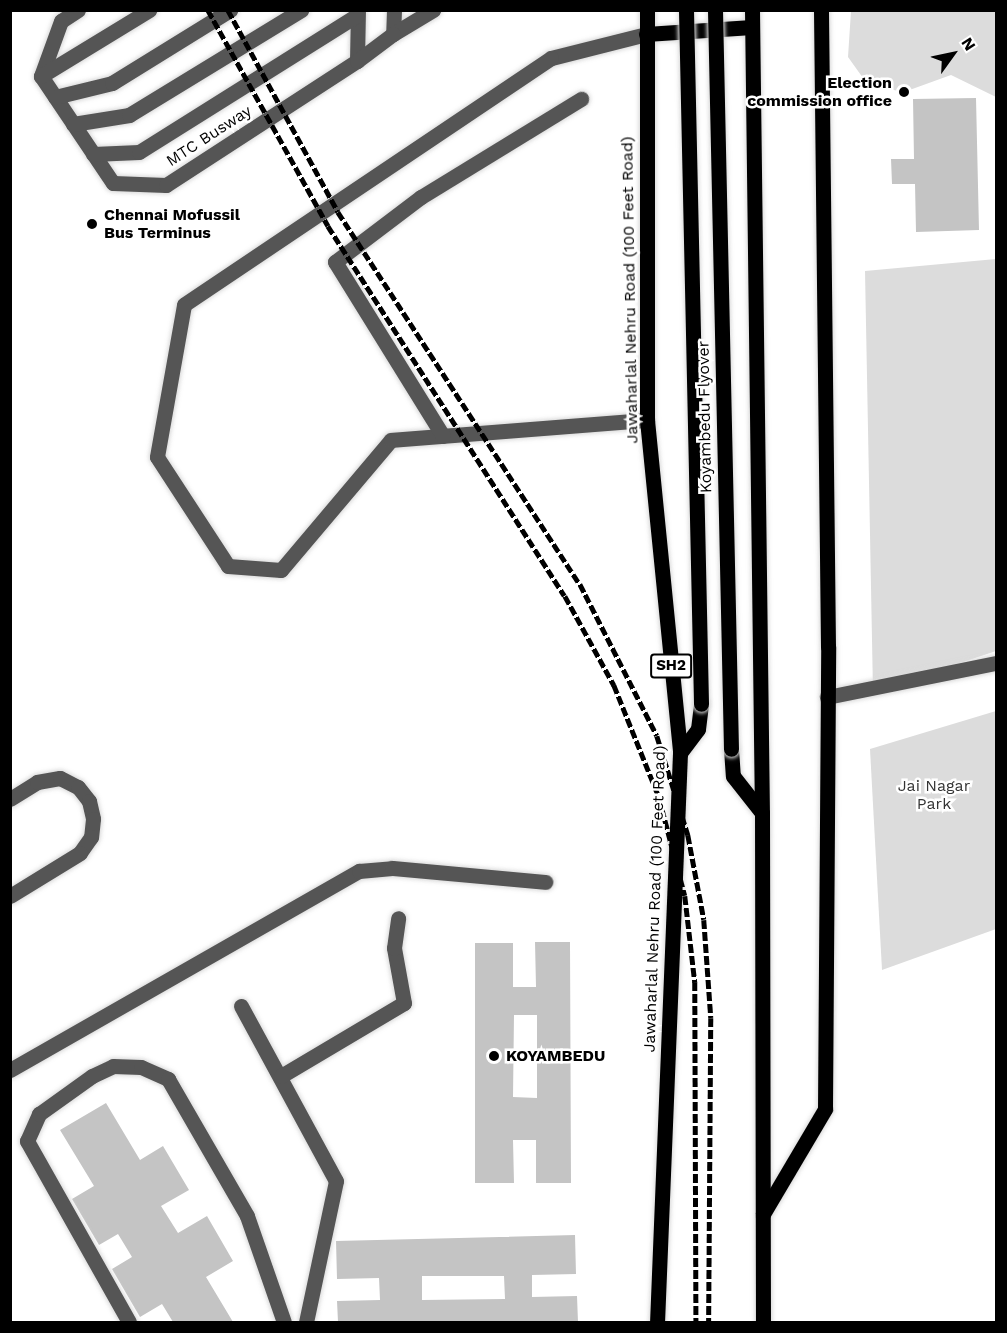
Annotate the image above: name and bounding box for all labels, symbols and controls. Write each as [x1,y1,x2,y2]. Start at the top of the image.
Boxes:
north arrow [923,24,983,84]
text: N [957,34,980,54]
place label: Election commission office [747,73,892,111]
marker: Election commission office [897,85,911,99]
street label: MTC Busway [163,101,255,171]
street label: Jawaharlal Nehru Road (100 Feet Road) [618,136,642,444]
place label: Chennai Mofussil Bus Terminus [104,205,240,243]
marker: Chennai Mofussil Bus Terminus [85,217,99,231]
street label: Koyambedu Flyover [694,341,716,493]
road number: SH2 [650,654,692,678]
street label: Jawaharlal Nehru Road (100 Feet Road) [640,745,670,1053]
park label: Jai Nagar Park [898,776,970,814]
place label: KOYAMBEDU [506,1046,605,1066]
marker: KOYAMBEDU [487,1049,501,1063]

